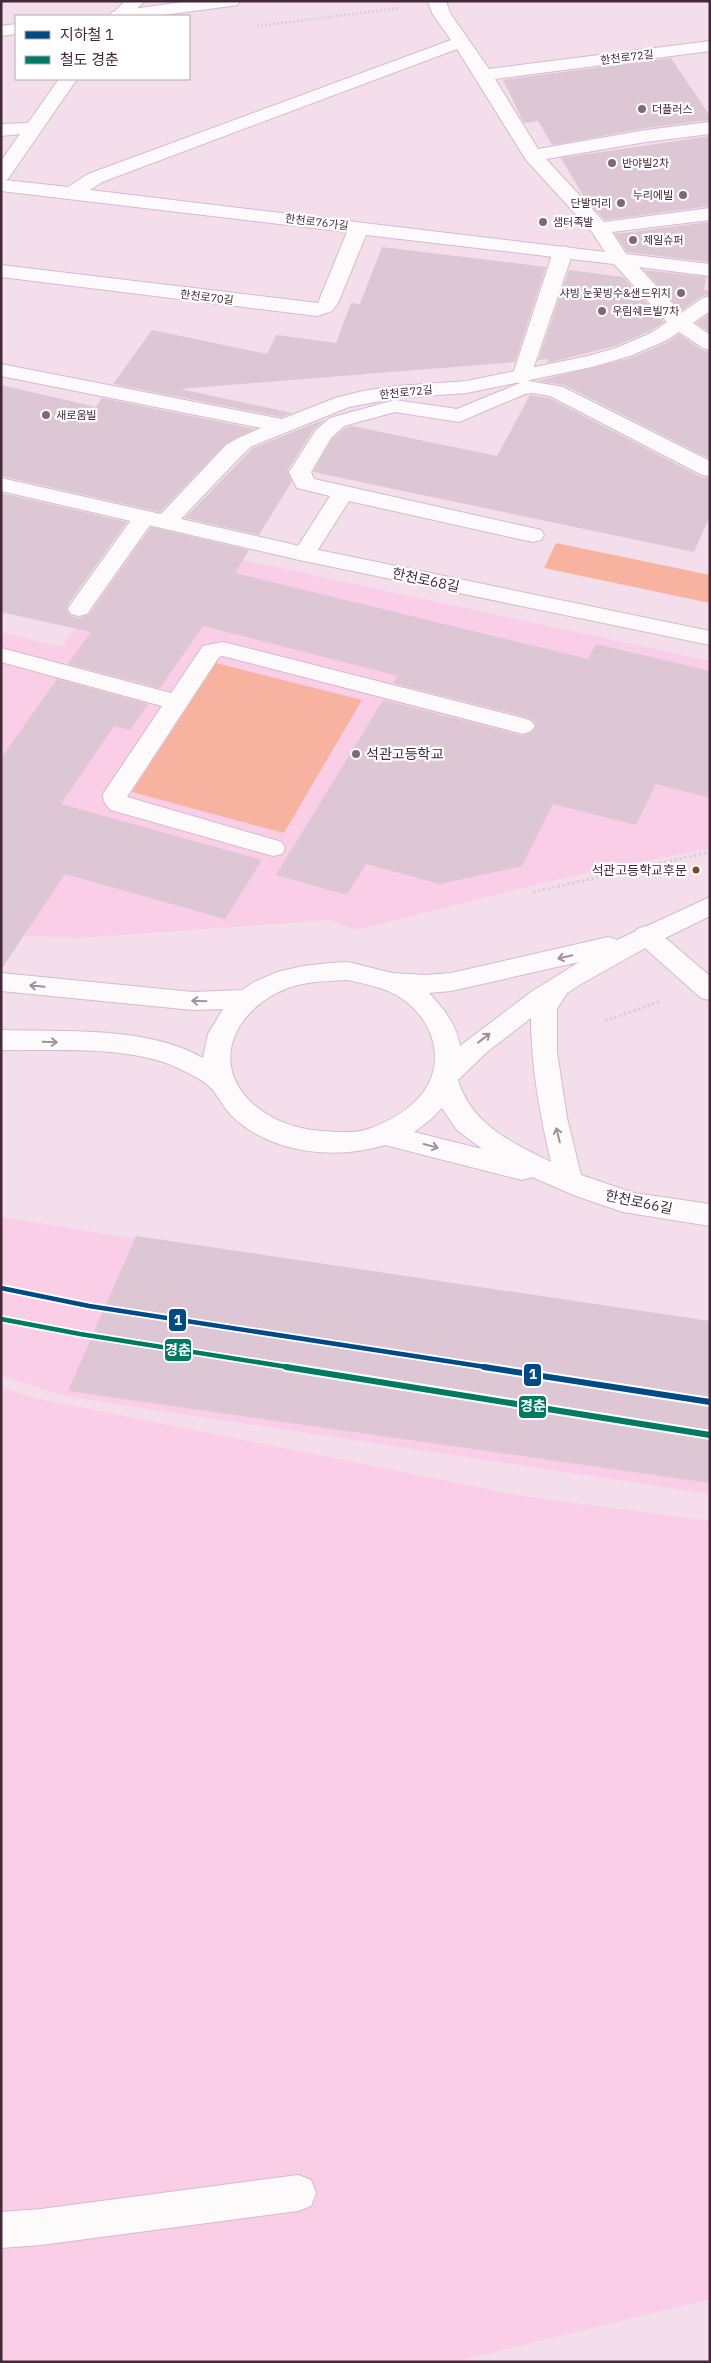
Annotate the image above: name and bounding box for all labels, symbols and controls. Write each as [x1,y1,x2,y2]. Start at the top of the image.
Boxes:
legend [15,15,190,80]
text: 지하철 1 [60,25,114,44]
street label: 한천로72길 [600,47,654,67]
text: 철도 경춘 [60,50,119,69]
place label: 더플러스 [652,102,692,116]
marker: 더플러스 [636,103,648,115]
place label: 반야빌2차 [622,156,669,170]
marker: 반야빌2차 [606,157,618,169]
place label: 누리에빌 [633,188,673,202]
marker: 누리에빌 [677,189,689,201]
place label: 단발머리 [571,196,611,210]
marker: 단발머리 [615,197,627,209]
street label: 한천로76가길 [284,211,350,233]
place label: 샘터족발 [553,215,593,229]
marker: 샘터족발 [537,216,549,228]
place label: 제일슈퍼 [643,233,683,247]
marker: 제일슈퍼 [627,234,639,246]
place label: 샤빙 눈꽃빙수&샌드위치 [560,286,671,300]
street label: 한천로70길 [180,287,234,307]
marker: 샤빙 눈꽃빙수&샌드위치 [675,287,687,299]
place label: 우림쉐르빌7차 [612,304,679,318]
marker: 우림쉐르빌7차 [596,305,608,317]
street label: 한천로72길 [379,382,433,402]
place label: 새로움빌 [56,408,96,422]
marker: 새로움빌 [40,409,52,421]
street label: 한천로68길 [391,564,461,596]
place label: 석관고등학교 [366,745,443,763]
marker: 석관고등학교 [350,748,362,760]
place label: 석관고등학교후문 [591,862,687,879]
marker: 석관고등학교후문 [691,865,701,875]
one-way arrow [557,953,573,962]
one-way arrow [29,981,45,991]
one-way arrow [191,997,207,1006]
one-way arrow [477,1032,490,1043]
one-way arrow [42,1037,58,1047]
one-way arrow [553,1127,562,1143]
one-way arrow [422,1142,438,1151]
street label: 한천로66길 [604,1186,674,1218]
line badge: 1 [168,1308,187,1332]
text: 1 [174,1311,183,1329]
line badge: 경춘 [164,1338,192,1362]
text: 경춘 [165,1341,191,1359]
line badge: 1 [523,1363,542,1387]
text: 1 [529,1365,538,1383]
line badge: 경춘 [518,1395,547,1419]
text: 경춘 [520,1397,546,1415]

